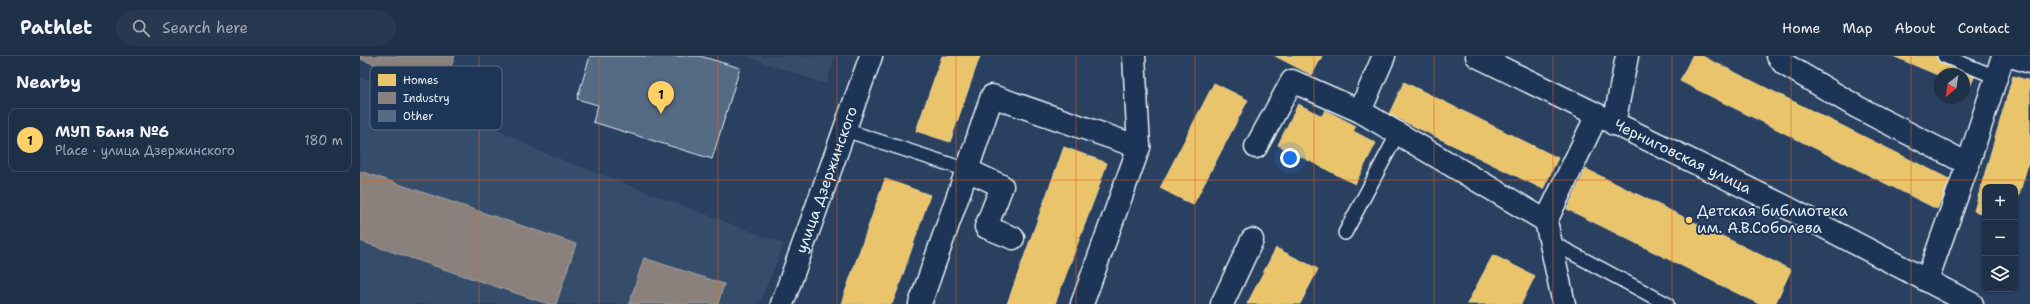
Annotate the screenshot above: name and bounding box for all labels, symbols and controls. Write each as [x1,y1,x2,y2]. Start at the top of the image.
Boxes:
search box [116,10,396,46]
text: Pathlet [20,15,92,40]
icon: search [130,17,152,39]
text: Search here [162,18,248,38]
text: Home [1782,19,1821,37]
text: Map [1843,19,1873,37]
text: About [1895,19,1936,37]
text: Contact [1958,19,2010,37]
legend [370,66,502,130]
north arrow [1934,68,1970,104]
text: Nearby [16,71,81,93]
text: Homes [403,73,439,88]
pin: 1 [648,81,674,114]
text: Industry [403,91,450,106]
street label: улица Дзержинского [791,104,862,256]
text: Other [403,109,434,124]
street label: Черниговская улица [1611,114,1755,199]
text: МУП Баня №6 [55,122,169,142]
text: 1 [27,132,33,149]
text: 180 m [304,132,343,149]
text: Place · улица Дзержинского [55,142,235,159]
your location [1280,148,1300,168]
map controls [1982,184,2018,292]
button: + [1982,184,2018,220]
place label: Детская библиотека им. А.В.Соболева [1697,201,1849,238]
marker: Детская библиотека им. А.В.Соболева [1684,215,1694,225]
button: − [1982,220,2018,256]
button: layers [1982,256,2018,292]

